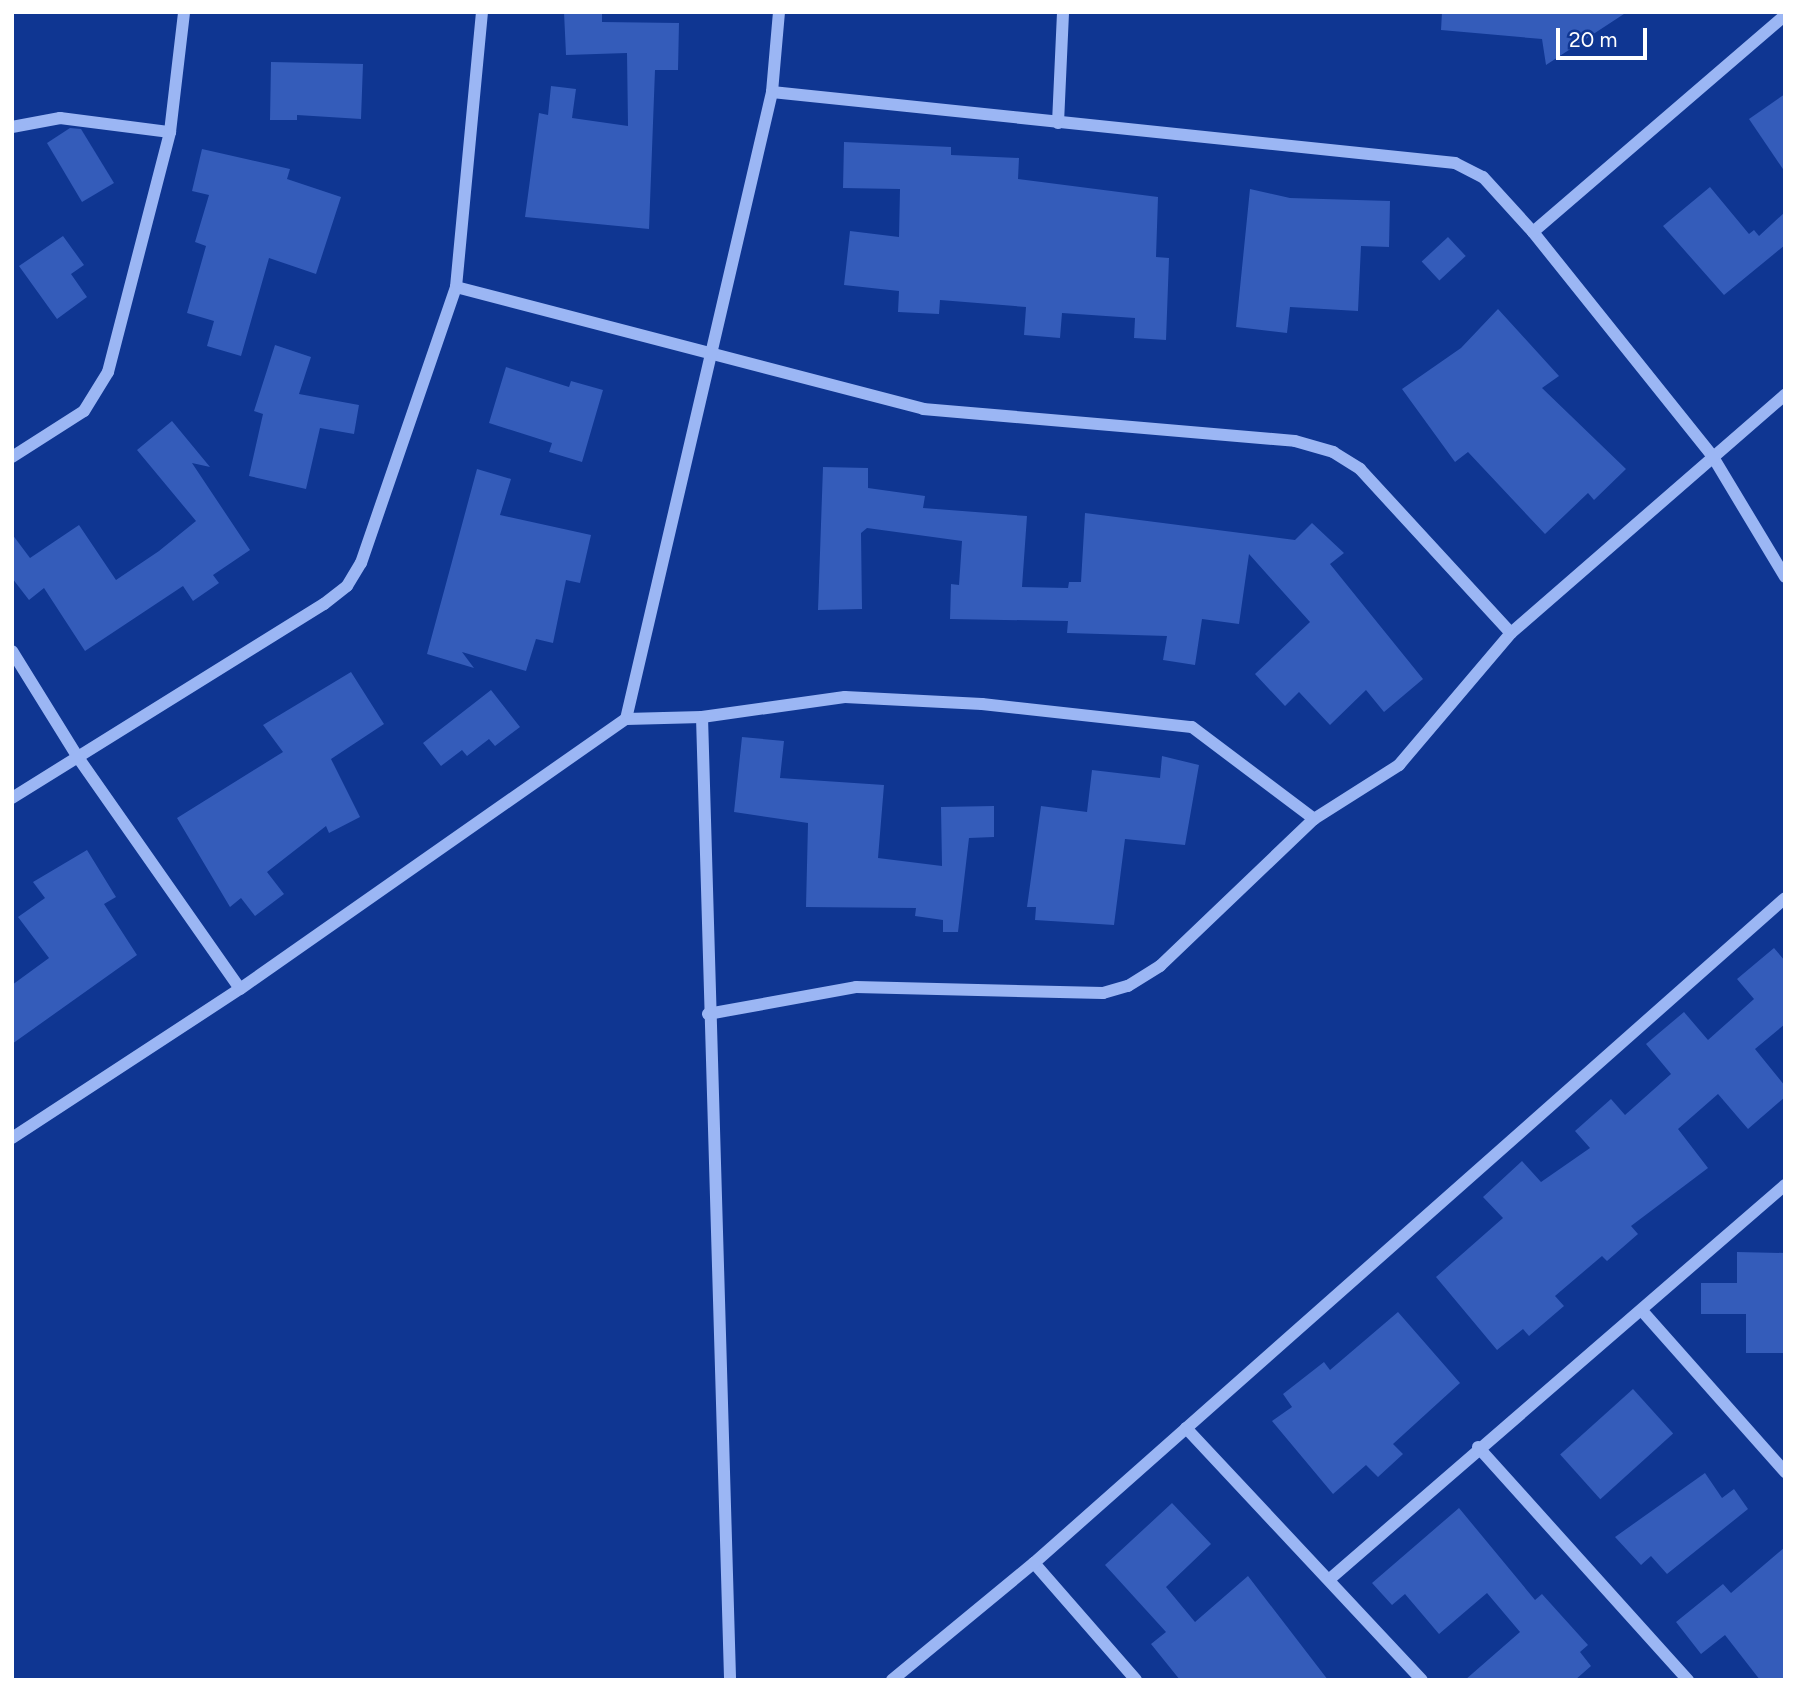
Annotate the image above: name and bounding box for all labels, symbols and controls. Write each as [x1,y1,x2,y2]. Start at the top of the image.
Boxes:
scale bar [1559,14,1650,58]
text: 20 m [1569,27,1617,52]

